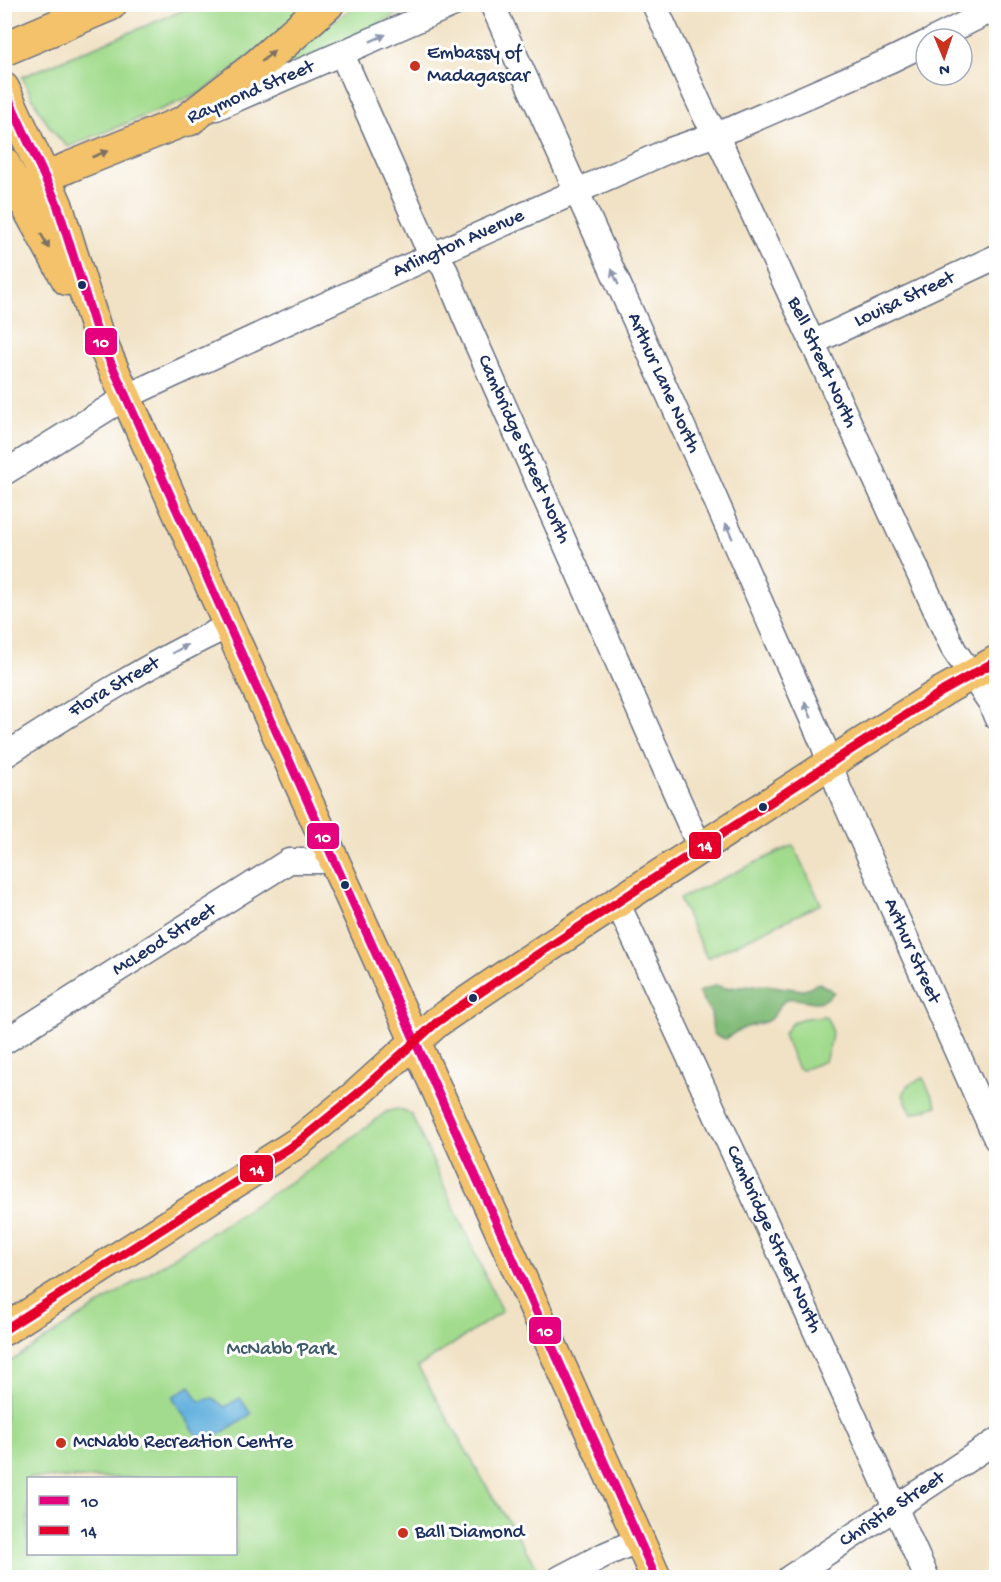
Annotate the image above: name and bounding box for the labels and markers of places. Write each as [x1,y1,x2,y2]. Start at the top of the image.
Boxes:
place label: Embassy of Madagascar [427,43,532,89]
marker: Embassy of Madagascar [408,59,422,73]
unlabelled marker [76,279,88,291]
unlabelled marker [757,801,769,813]
unlabelled marker [339,879,351,891]
unlabelled marker [467,992,479,1004]
place label: McNabb Recreation Centre [73,1432,294,1455]
marker: McNabb Recreation Centre [54,1436,68,1450]
place label: Ball Diamond [414,1522,526,1545]
marker: Ball Diamond [396,1526,410,1540]

